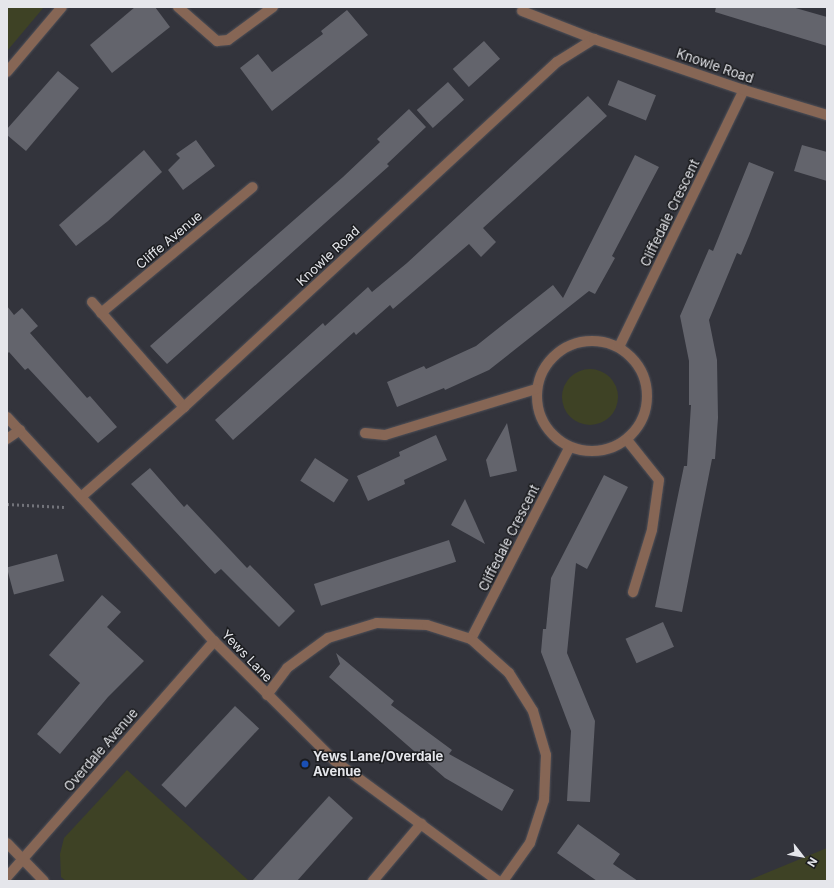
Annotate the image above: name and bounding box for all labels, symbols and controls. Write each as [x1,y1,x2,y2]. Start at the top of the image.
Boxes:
street label: Knowle Road [674,46,756,86]
street label: Cliffedale Crescent [637,157,703,269]
street label: Cliffe Avenue [133,208,205,272]
street label: Knowle Road [293,223,363,289]
street label: Cliffedale Crescent [475,482,543,594]
street label: Yews Lane [218,627,276,685]
street label: Overdale Avenue [61,705,141,795]
place label: Yews Lane/Overdale Avenue [313,749,443,780]
marker: Yews Lane/Overdale Avenue [300,759,310,769]
north arrow [782,836,822,876]
text: N [804,855,820,869]

